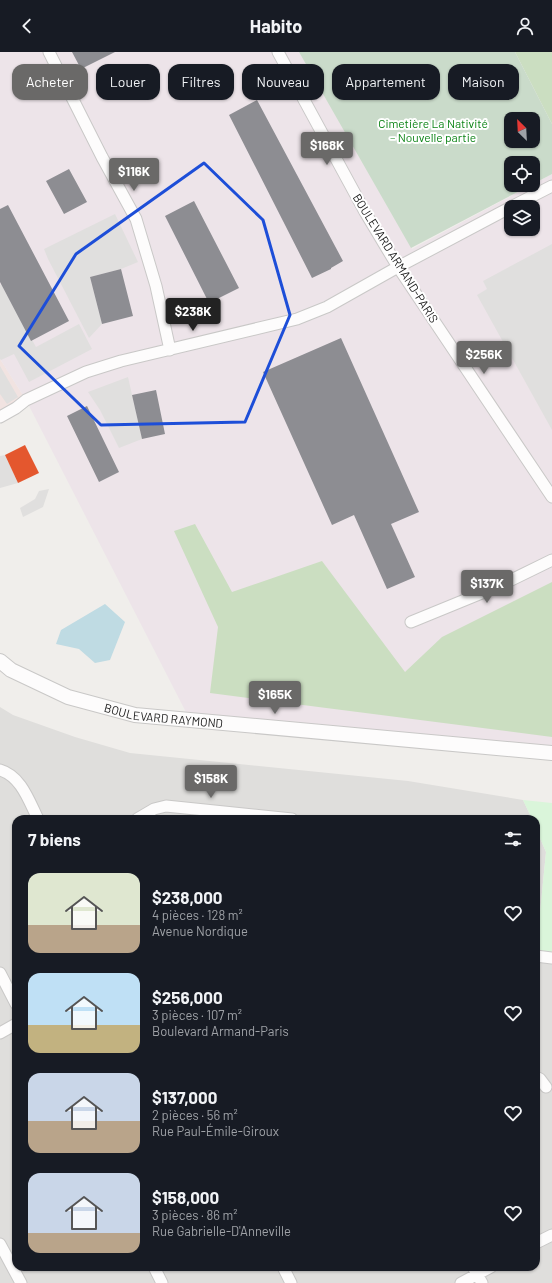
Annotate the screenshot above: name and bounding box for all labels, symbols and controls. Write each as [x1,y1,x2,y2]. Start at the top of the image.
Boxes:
icon: back [16,15,38,37]
text: Habito [250,15,302,37]
icon: person [514,15,536,37]
chip: Acheter [12,64,88,100]
chip: Louer [96,64,160,100]
chip: Filtres [168,64,234,100]
chip: Nouveau [242,64,324,100]
chip: Appartement [332,64,440,100]
chip: Maison [448,64,519,100]
north arrow [504,112,540,148]
map controls [504,112,540,236]
park label: Cimetière La Nativité – Nouvelle partie [378,116,488,144]
pin: $168K [299,132,355,166]
text: $168K [310,137,344,153]
button: locate [504,156,540,192]
pin: $116K [106,158,162,192]
text: $116K [118,163,150,179]
street label: BOULEVARD ARMAND-PARIS [350,191,442,325]
button: layers [504,200,540,236]
pin: $238K [165,298,221,332]
text: $238K [175,303,211,319]
pin: $256K [456,341,512,375]
text: $256K [466,346,502,362]
pin: $137K [459,570,515,604]
text: $137K [470,575,504,591]
pin: $165K [247,681,303,715]
text: $165K [258,686,292,702]
street label: BOULEVARD RAYMOND [103,700,224,730]
pin: $158K [183,765,239,799]
text: $158K [194,770,228,786]
icon: filters [502,828,524,850]
text: 7 biens [28,829,81,849]
text: $238,000 [152,887,223,907]
icon: home [60,889,108,937]
icon: heart [502,902,524,924]
text: 4 pièces · 128 m² [152,907,243,923]
text: Avenue Nordique [152,923,248,939]
text: $256,000 [152,987,223,1007]
icon: home [60,989,108,1037]
icon: heart [502,1002,524,1024]
text: 3 pièces · 107 m² [152,1007,242,1023]
text: Boulevard Armand-Paris [152,1023,289,1039]
text: $137,000 [152,1087,217,1107]
icon: home [60,1089,108,1137]
icon: heart [502,1102,524,1124]
text: 2 pièces · 56 m² [152,1107,238,1123]
text: Rue Paul-Émile-Giroux [152,1123,279,1139]
text: $158,000 [152,1187,219,1207]
icon: home [60,1189,108,1237]
icon: heart [502,1202,524,1224]
text: 3 pièces · 86 m² [152,1207,238,1223]
text: Rue Gabrielle-D'Anneville [152,1223,291,1239]

